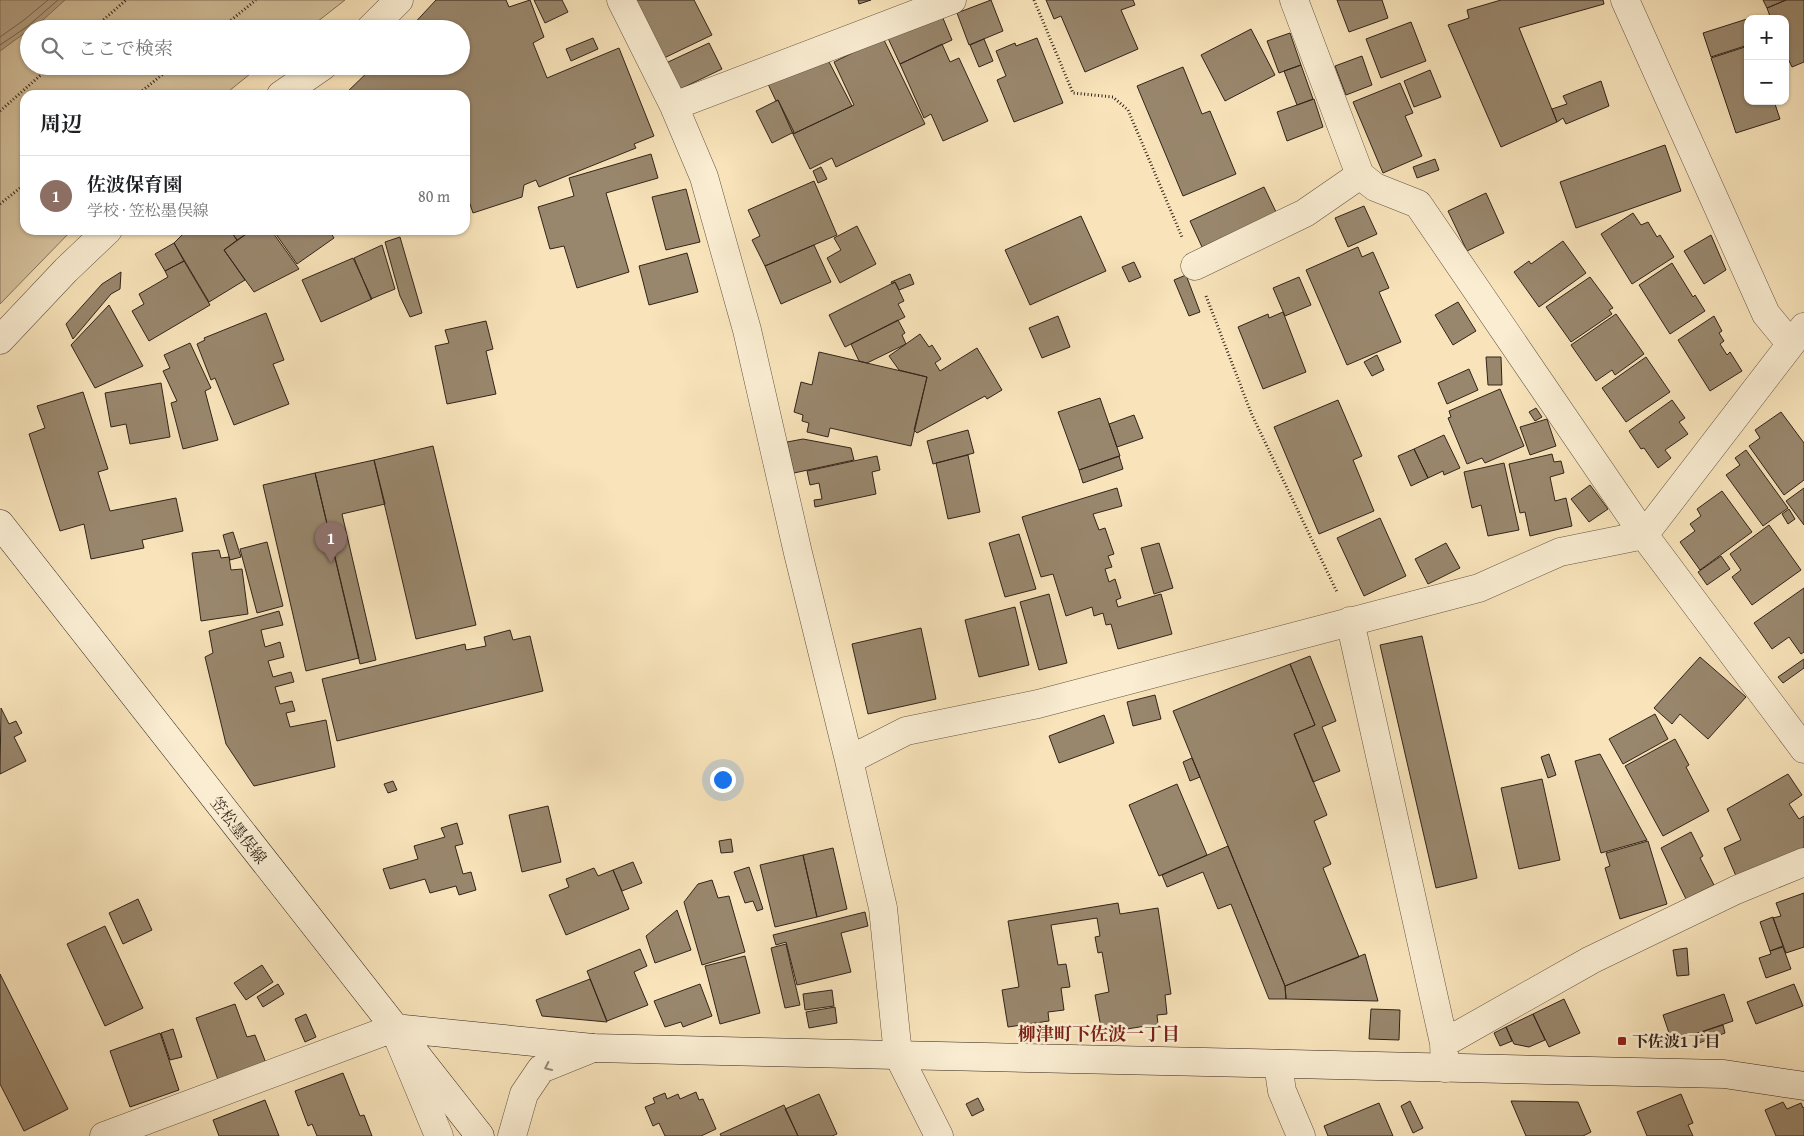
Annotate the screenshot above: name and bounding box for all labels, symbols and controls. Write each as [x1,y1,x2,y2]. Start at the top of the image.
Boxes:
map controls [1744,15,1789,105]
button: + [1744,15,1789,60]
search box [20,20,470,75]
icon: search [38,34,66,62]
text: ここで検索 [78,34,173,62]
button: − [1744,60,1789,105]
text: 周辺 [40,108,82,139]
text: 佐波保育園 [87,170,182,198]
text: 1 [52,184,60,208]
text: 80 m [418,184,450,208]
text: 学校 · 笠松墨俣線 [87,198,209,222]
pin: 1 [315,522,347,563]
your location [710,767,736,793]
street label: 笠松墨俣線 [205,791,273,869]
district label: 柳津町下佐波一丁目 [1018,1020,1180,1047]
place label: 下佐波1丁目 [1632,1029,1720,1053]
marker: 下佐波1丁目 [1616,1035,1628,1047]
one-way arrow [544,1060,553,1071]

